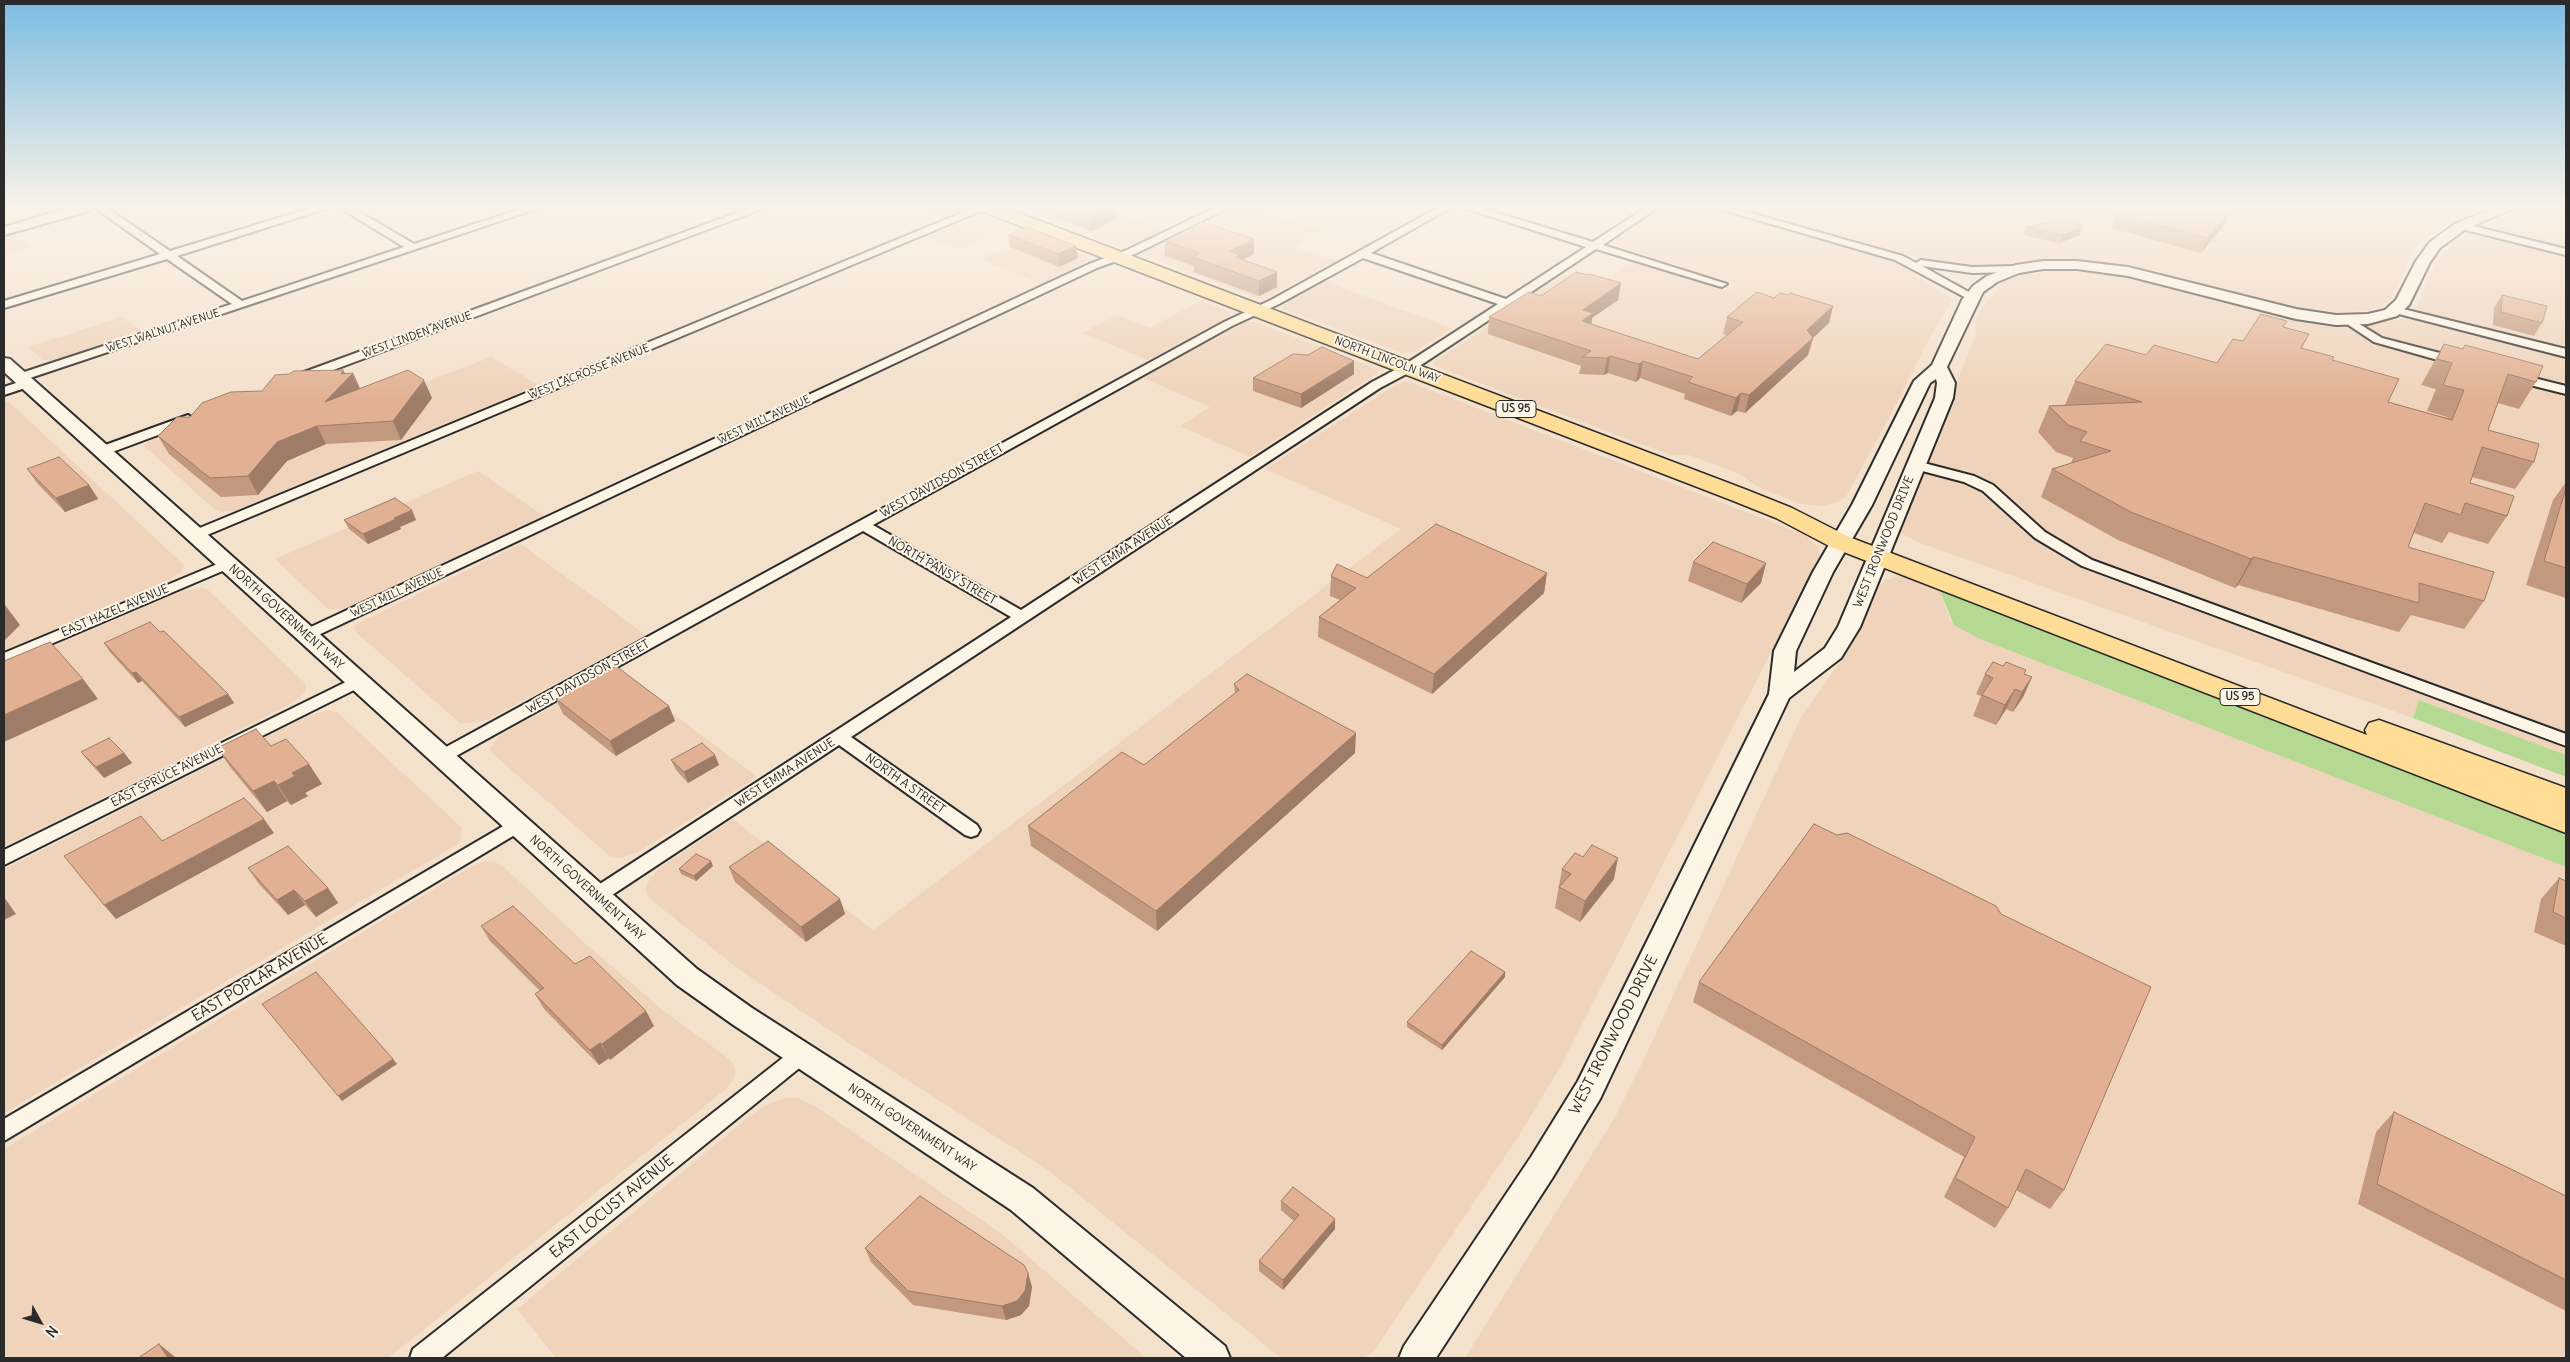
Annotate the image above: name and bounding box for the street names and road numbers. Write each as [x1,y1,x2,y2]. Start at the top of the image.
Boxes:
street label: WEST WALNUT AVENUE [104,306,222,356]
street label: WEST LINDEN AVENUE [361,309,473,361]
street label: NORTH LINCOLN WAY [1332,334,1442,386]
street label: WEST LACROSSE AVENUE [526,342,652,402]
street label: WEST MILL AVENUE [716,393,812,447]
road number: US 95 [1496,400,1536,418]
street label: WEST DAVIDSON STREET [878,441,1006,521]
street label: WEST IRONWOOD DRIVE [1851,474,1917,610]
street label: WEST EMMA AVENUE [1070,513,1176,589]
street label: NORTH PANSY STREET [885,534,999,608]
street label: NORTH GOVERNMENT WAY [226,562,346,672]
street label: WEST MILL AVENUE [349,566,445,620]
street label: EAST HAZEL AVENUE [59,582,171,640]
street label: WEST DAVIDSON STREET [524,637,652,717]
road number: US 95 [2220,689,2260,706]
street label: WEST EMMA AVENUE [732,735,838,811]
street label: EAST SPRUCE AVENUE [109,742,225,810]
street label: NORTH A STREET [862,751,948,817]
street label: NORTH GOVERNMENT WAY [527,833,647,943]
street label: EAST POPLAR AVENUE [189,930,331,1026]
street label: WEST IRONWOOD DRIVE [1566,952,1662,1118]
street label: NORTH GOVERNMENT WAY [845,1081,979,1175]
street label: EAST LOCUST AVENUE [546,1152,678,1262]

